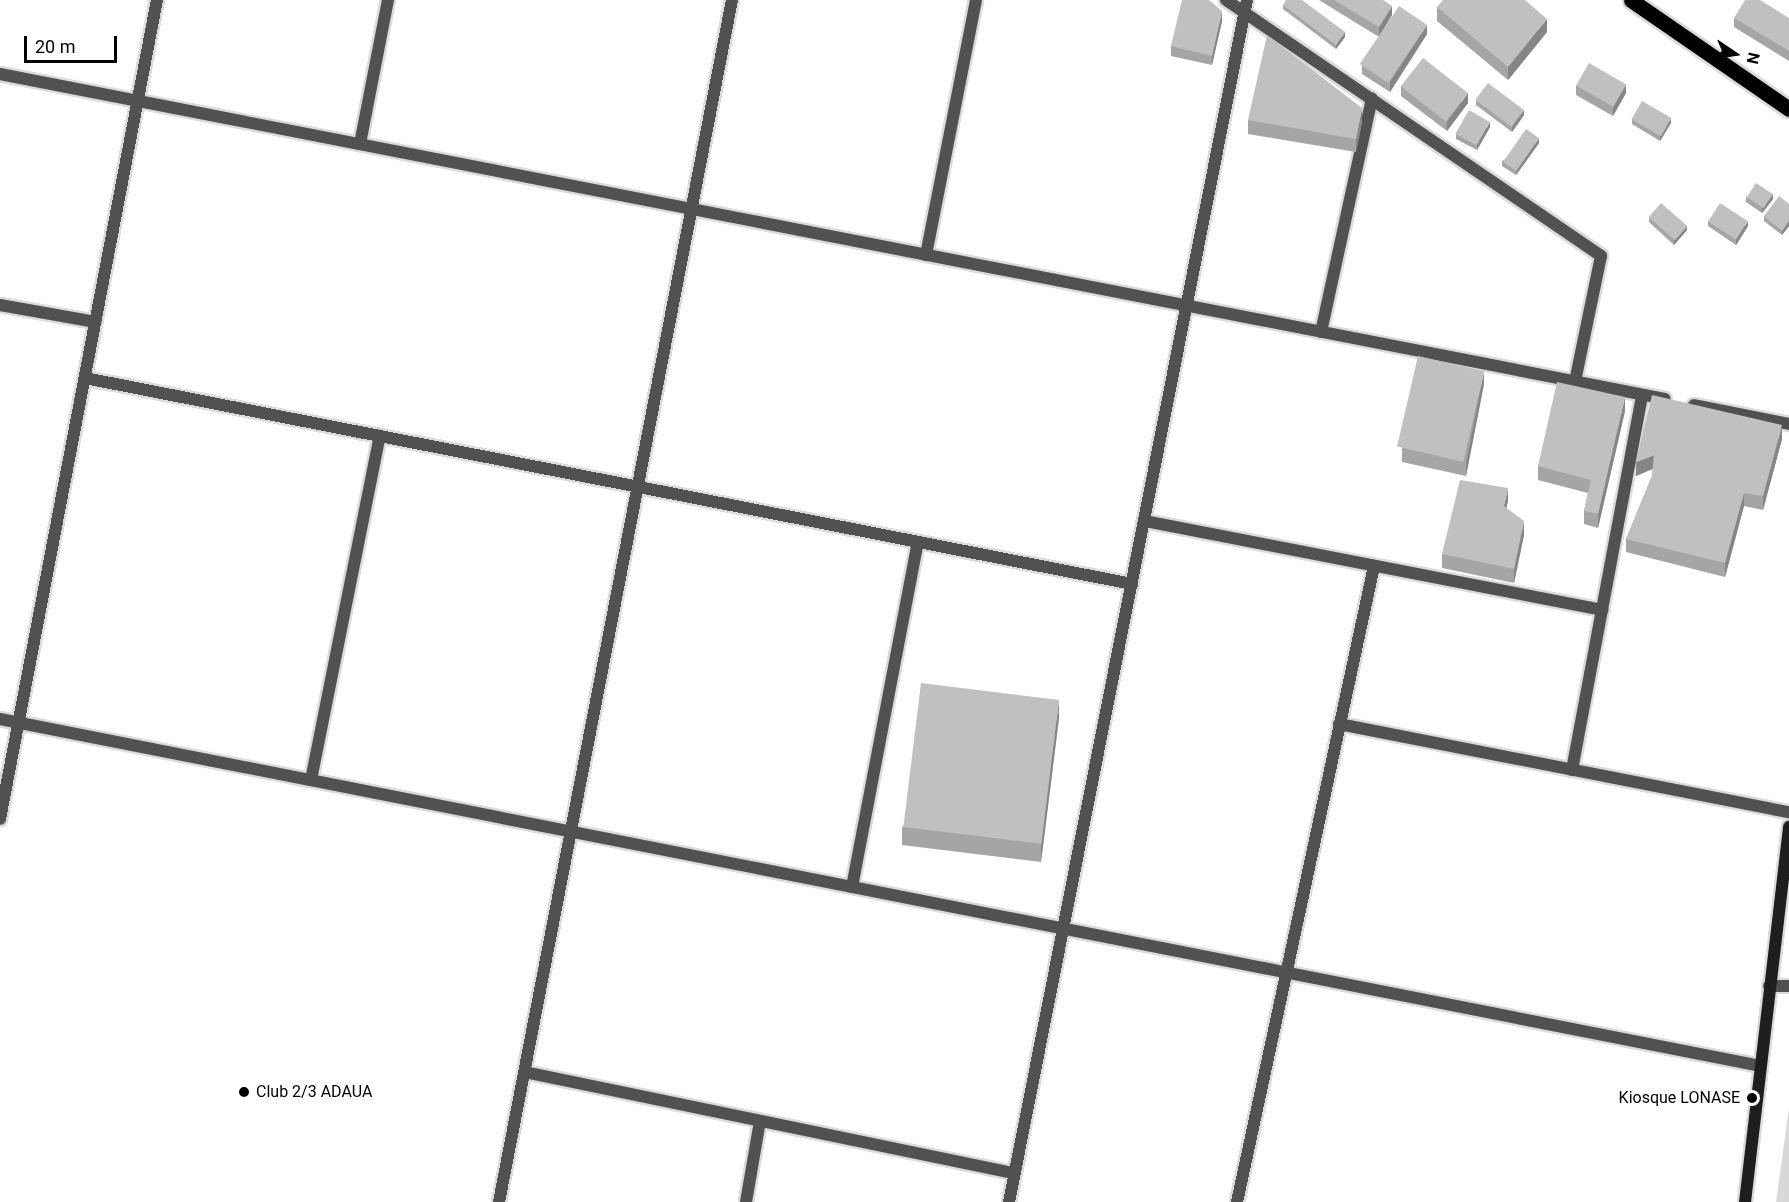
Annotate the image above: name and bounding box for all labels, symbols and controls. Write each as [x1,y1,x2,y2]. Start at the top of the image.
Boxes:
scale bar [27,24,120,62]
north arrow [1705,24,1765,84]
text: 20 m [35,36,75,57]
text: N [1743,51,1764,66]
place label: Club 2/3 ADAUA [256,1082,372,1102]
marker: Club 2/3 ADAUA [237,1085,251,1099]
place label: Kiosque LONASE [1619,1088,1740,1108]
marker: Kiosque LONASE [1745,1091,1759,1105]

